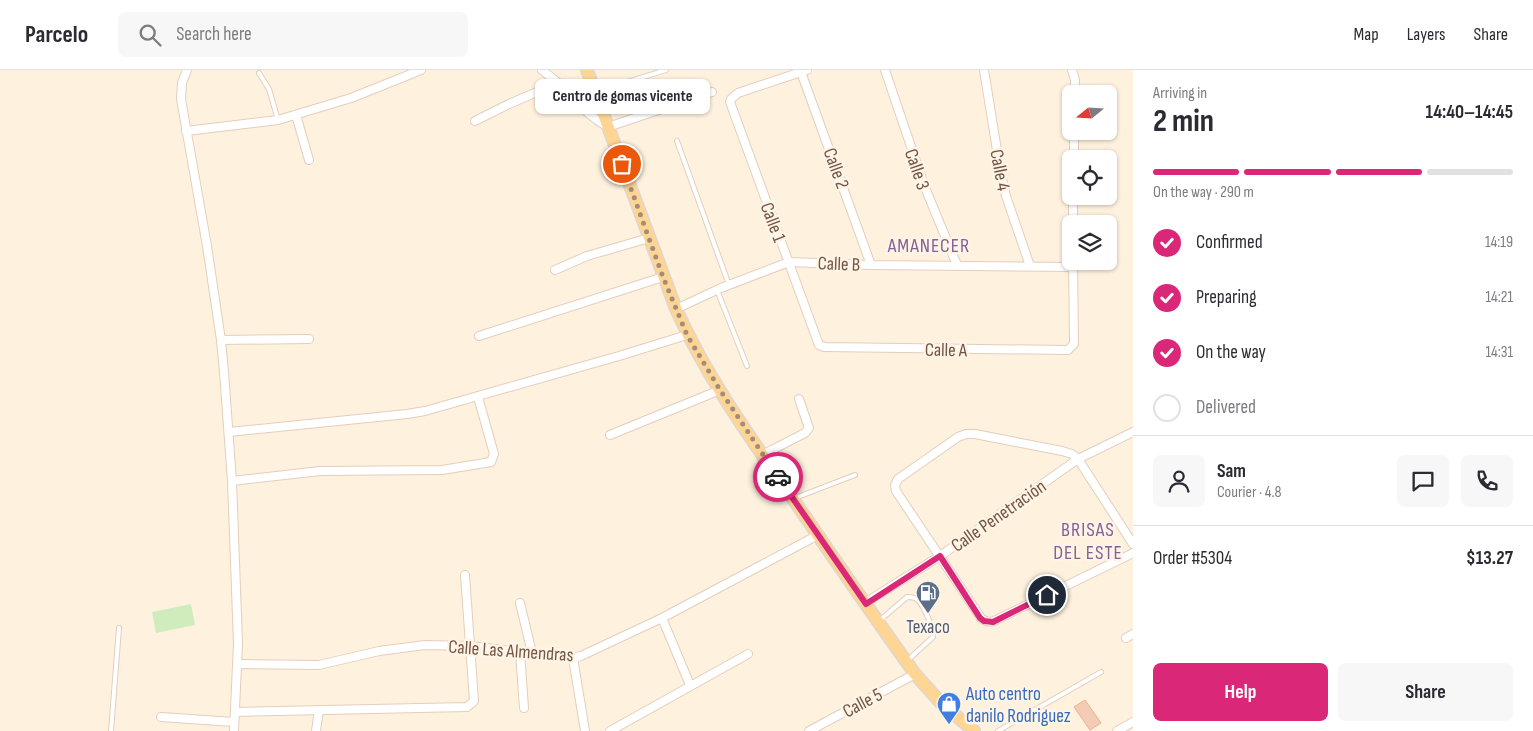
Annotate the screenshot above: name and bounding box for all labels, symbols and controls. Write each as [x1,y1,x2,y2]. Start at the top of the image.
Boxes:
search box [118,12,468,57]
text: Parcelo [25,20,88,49]
icon: search [136,21,164,49]
text: Search here [176,23,252,46]
text: Map [1354,24,1379,45]
text: Layers [1407,24,1446,45]
text: Share [1474,24,1508,45]
callout: Centro de gomas vicente [534,79,710,114]
text: Arriving in [1153,84,1207,103]
north arrow [1062,85,1118,140]
map controls [1062,85,1117,270]
text: Centro de gomas vicente [552,87,693,106]
text: 14:40–14:45 [1426,101,1513,124]
text: 2 min [1153,102,1214,141]
pin [601,143,643,185]
street label: Calle 2 [818,145,854,192]
street label: Calle 3 [899,146,934,193]
street label: Calle 4 [984,148,1015,193]
icon: bag [608,150,636,178]
button: locate [1062,150,1117,205]
text: On the way · 290 m [1153,183,1254,202]
street label: Calle 1 [755,199,791,246]
button: layers [1062,215,1117,270]
icon: check [1153,229,1181,257]
text: Confirmed [1196,231,1263,254]
text: 14:19 [1485,233,1513,252]
district label: AMANECER [887,234,970,258]
street label: Calle B [817,252,861,277]
icon: check [1153,284,1181,312]
text: Preparing [1196,286,1257,309]
text: 14:21 [1485,288,1513,307]
street label: Calle A [925,339,968,362]
icon: check [1153,339,1181,367]
text: On the way [1196,341,1266,364]
text: 14:31 [1485,343,1513,362]
text: Delivered [1196,396,1256,419]
courier [753,452,803,502]
button: person [1153,455,1205,507]
button: chat [1397,455,1449,507]
button: phone [1461,455,1513,507]
text: Sam [1217,460,1246,483]
icon: car [764,463,792,491]
street label: Calle Penetración [947,475,1051,557]
text: Courier · 4.8 [1217,483,1281,502]
district label: BRISAS DEL ESTE [1053,518,1123,565]
text: Order #5304 [1153,547,1232,570]
text: $13.27 [1466,547,1513,570]
pin [1026,574,1068,616]
fuel station icon: Texaco [915,580,941,614]
icon: home [1033,581,1061,609]
place label: Texaco [906,616,950,639]
street label: Calle Las Almendras [448,636,574,667]
button: Help [1153,663,1328,721]
button: Share [1338,663,1513,721]
street label: Calle 5 [839,683,886,723]
place label: Auto centro danilo Rodriguez [965,683,1071,728]
shop icon: Auto centro danilo Rodriguez [936,691,962,725]

